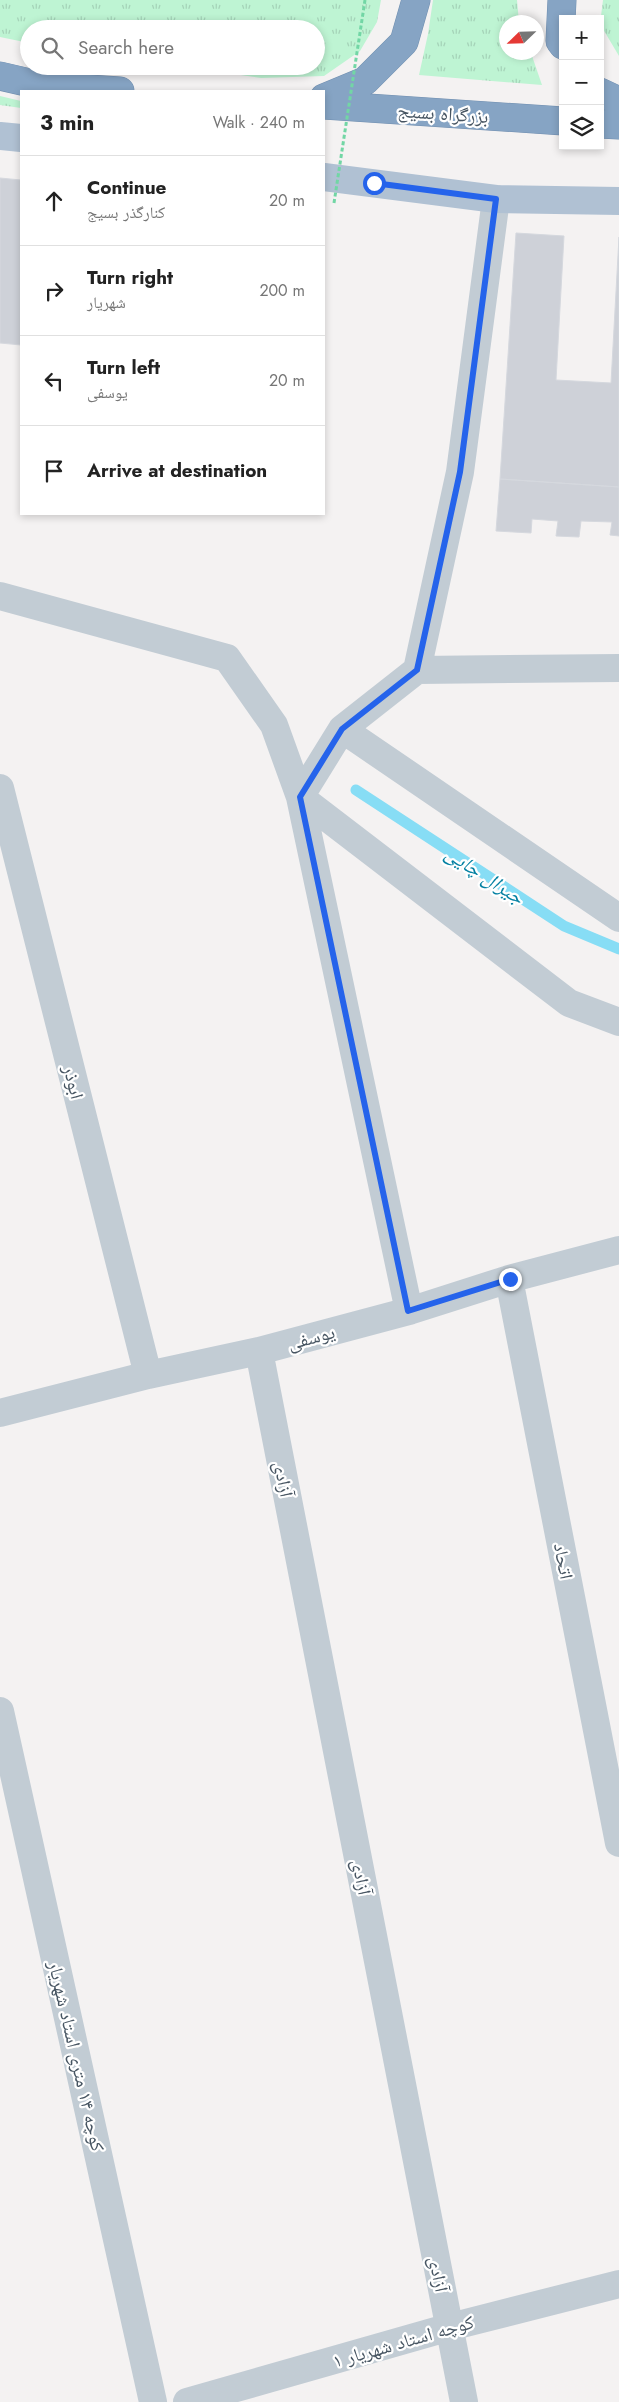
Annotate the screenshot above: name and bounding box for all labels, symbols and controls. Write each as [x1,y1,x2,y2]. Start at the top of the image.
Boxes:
north arrow [499,15,544,60]
map controls [559,15,604,150]
button: + [559,15,604,60]
search box [20,20,325,75]
icon: search [38,34,66,62]
text: Search here [78,34,174,61]
button: − [559,60,604,105]
street label: بزرگراه بسیج [397,97,489,130]
button: layers [559,105,604,150]
text: 3 min [40,108,94,138]
text: Walk · 240 m [213,111,305,134]
route start [363,172,386,195]
text: Continue [87,174,166,201]
icon: ahead [40,187,68,215]
text: 20 m [269,189,305,212]
text: کنارگذر بسیج [87,201,165,224]
text: Turn right [87,264,173,291]
icon: right [40,277,68,305]
text: 200 m [259,279,305,302]
text: شهریار [87,291,126,314]
text: Turn left [87,354,160,381]
icon: left [40,367,68,395]
text: 20 m [269,369,305,392]
text: یوسفی [87,381,128,404]
icon: arrive [40,457,68,485]
text: Arrive at destination [87,457,267,484]
water label: جیرال چایی [439,839,530,912]
street label: ابوذر [56,1061,91,1102]
route end [499,1268,522,1291]
street label: یوسفی [284,1318,338,1357]
street label: آزادی [267,1459,300,1500]
street label: اتحاد [547,1541,580,1582]
street label: آزادی [345,1857,378,1898]
street label: کوچه ۱۴ متری استاد شهریار [41,1957,112,2154]
street label: آزادی [422,2254,455,2295]
street label: کوچه استاد شهریار ۱ [329,2308,477,2375]

